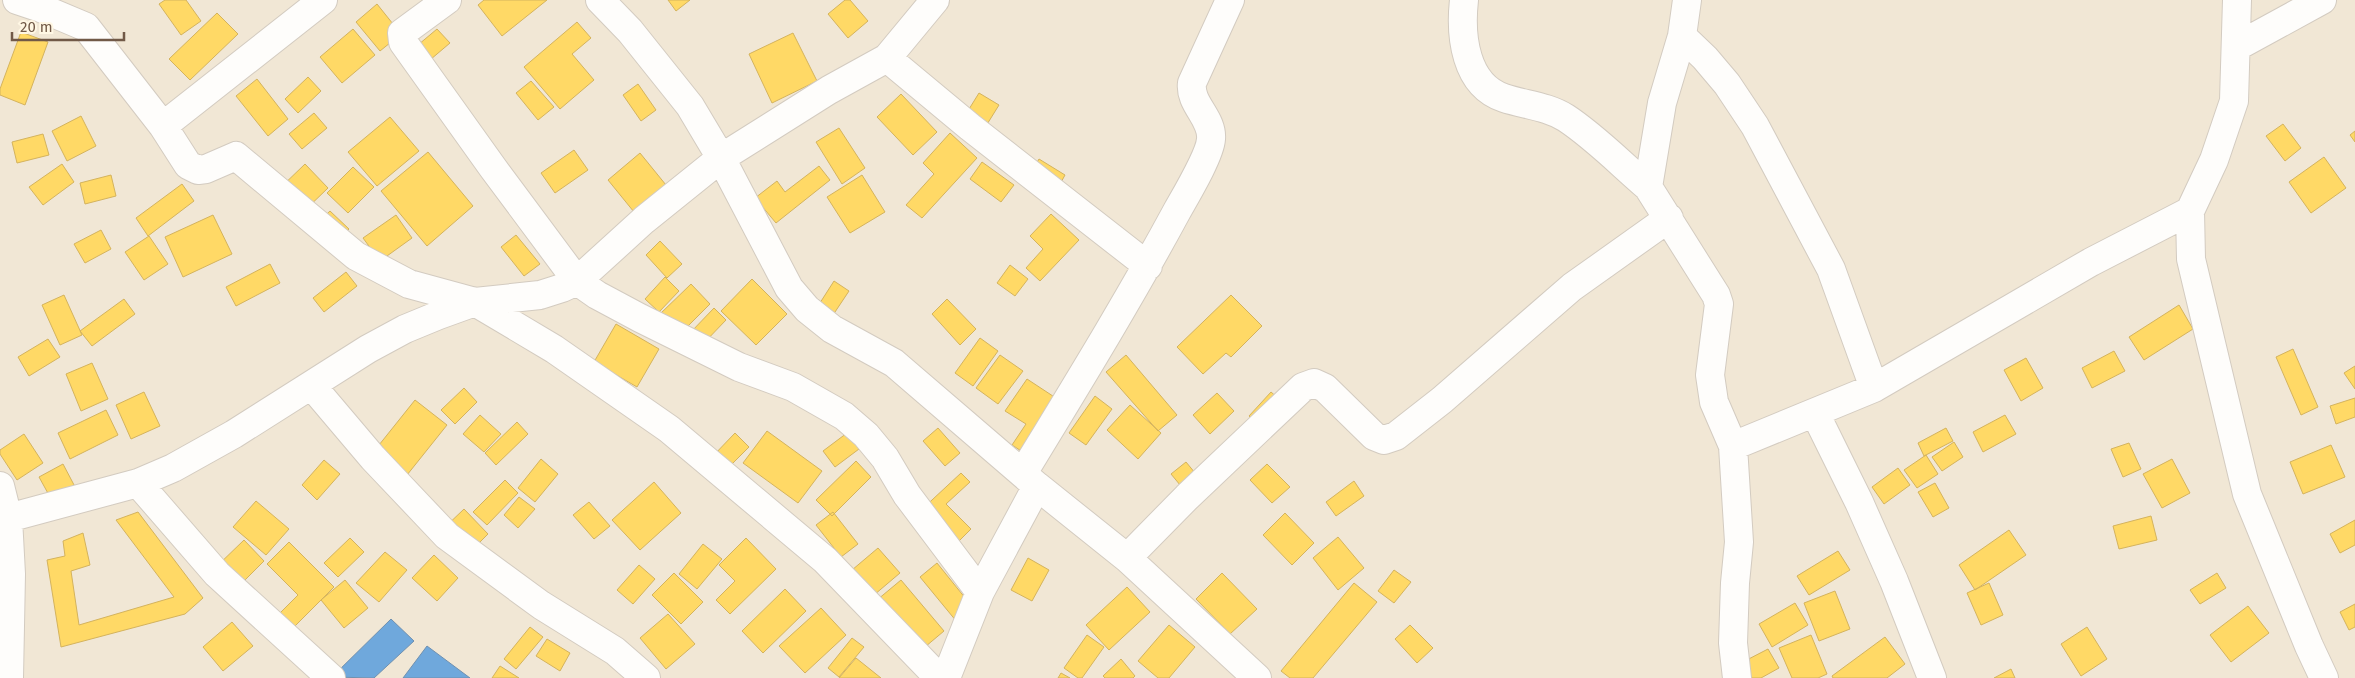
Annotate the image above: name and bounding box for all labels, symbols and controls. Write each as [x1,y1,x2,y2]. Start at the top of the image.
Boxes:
scale bar [12,10,125,42]
text: 20 m [20,18,53,36]

